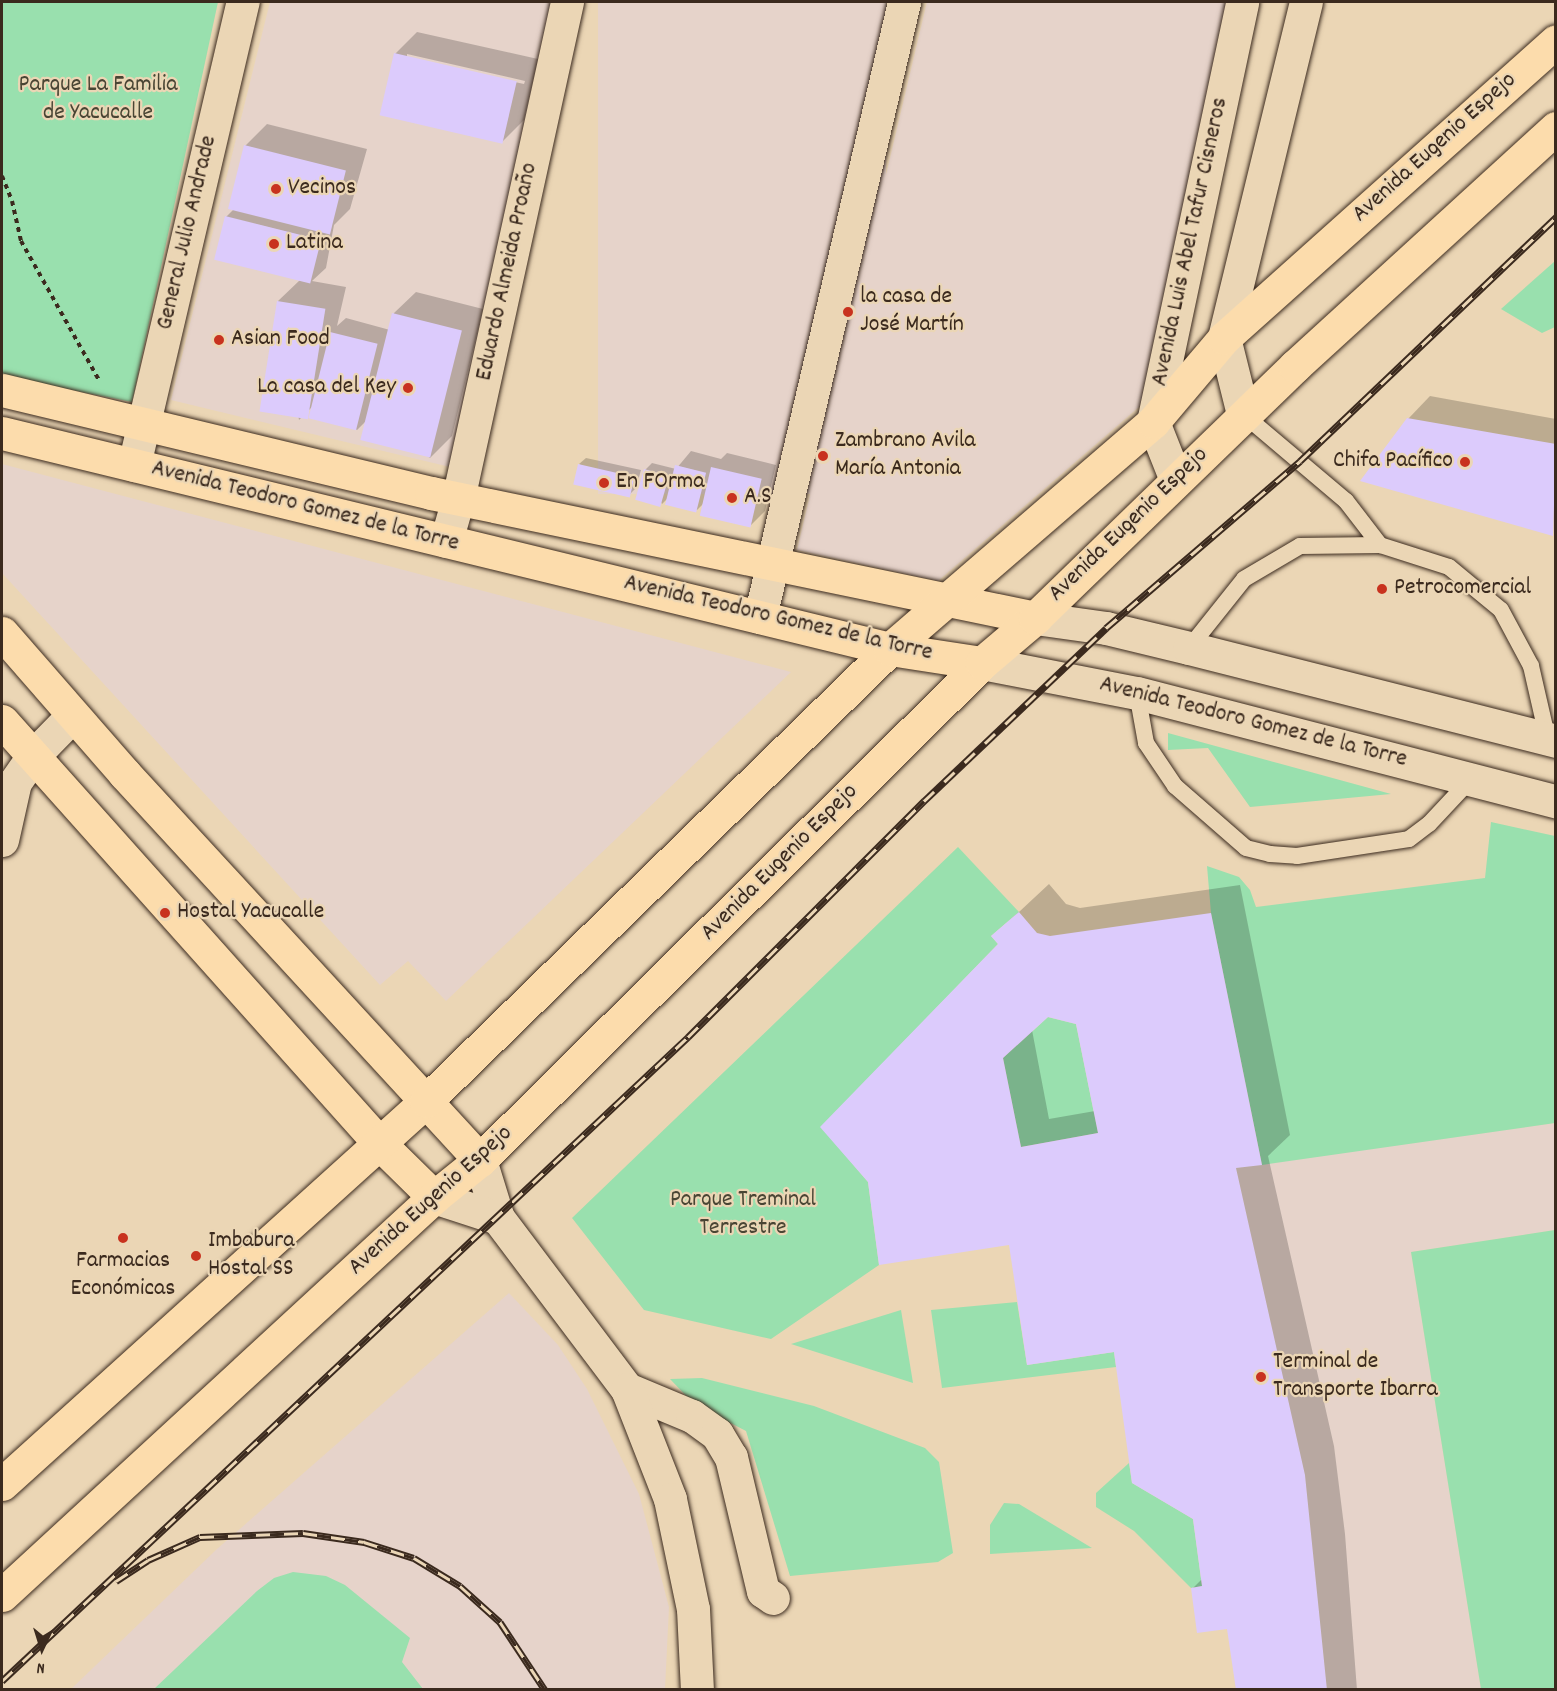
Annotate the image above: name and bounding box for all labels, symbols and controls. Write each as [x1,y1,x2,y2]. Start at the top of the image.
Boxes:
street label: Avenida Eugenio Espejo [1347,67,1523,229]
park label: Parque La Familia de Yacucalle [19,72,177,128]
street label: Avenida Luis Abel Tafur Cisneros [1146,95,1236,389]
street label: General Julio Andrade [152,133,224,333]
street label: Eduardo Almeida Proaño [471,161,545,383]
place label: Vecinos [288,175,356,203]
marker: Vecinos [269,182,283,196]
place label: Latina [286,230,343,258]
marker: Latina [267,237,281,251]
place label: la casa de José Martín [860,284,964,340]
marker: la casa de José Martín [841,305,855,319]
place label: Asian Food [231,326,330,354]
marker: Asian Food [212,333,226,347]
place label: La casa del Key [257,374,396,402]
marker: La casa del Key [401,381,415,395]
place label: Zambrano Avila María Antonia [835,428,976,484]
street label: Avenida Eugenio Espejo [1043,441,1215,609]
place label: Chifa Pacífico [1333,448,1453,476]
marker: Zambrano Avila María Antonia [816,449,830,463]
street label: Avenida Teodoro Gomez de la Torre [148,455,462,559]
marker: Chifa Pacífico [1458,455,1472,469]
place label: En FOrma [616,469,705,497]
marker: En FOrma [597,476,611,490]
place label: A.S [744,484,772,512]
marker: A.S [725,491,739,505]
street label: Avenida Teodoro Gomez de la Torre [621,569,935,669]
place label: Petrocomercial [1394,575,1531,603]
marker: Petrocomercial [1375,582,1389,596]
street label: Avenida Teodoro Gomez de la Torre [1096,671,1410,775]
street label: Avenida Eugenio Espejo [695,778,865,948]
place label: Hostal Yacucalle [177,899,324,927]
marker: Hostal Yacucalle [158,906,172,920]
street label: Avenida Eugenio Espejo [343,1120,519,1282]
park label: Parque Treminal Terrestre [670,1187,816,1243]
place label: Imbabura Hostal SS [208,1228,294,1284]
marker: Farmacias Económicas [116,1231,130,1245]
place label: Farmacias Económicas [71,1248,175,1304]
marker: Imbabura Hostal SS [189,1249,203,1263]
place label: Terminal de Transporte Ibarra [1273,1349,1438,1405]
marker: Terminal de Transporte Ibarra [1254,1370,1268,1384]
north arrow [12,1619,72,1679]
text: N [36,1656,45,1679]

